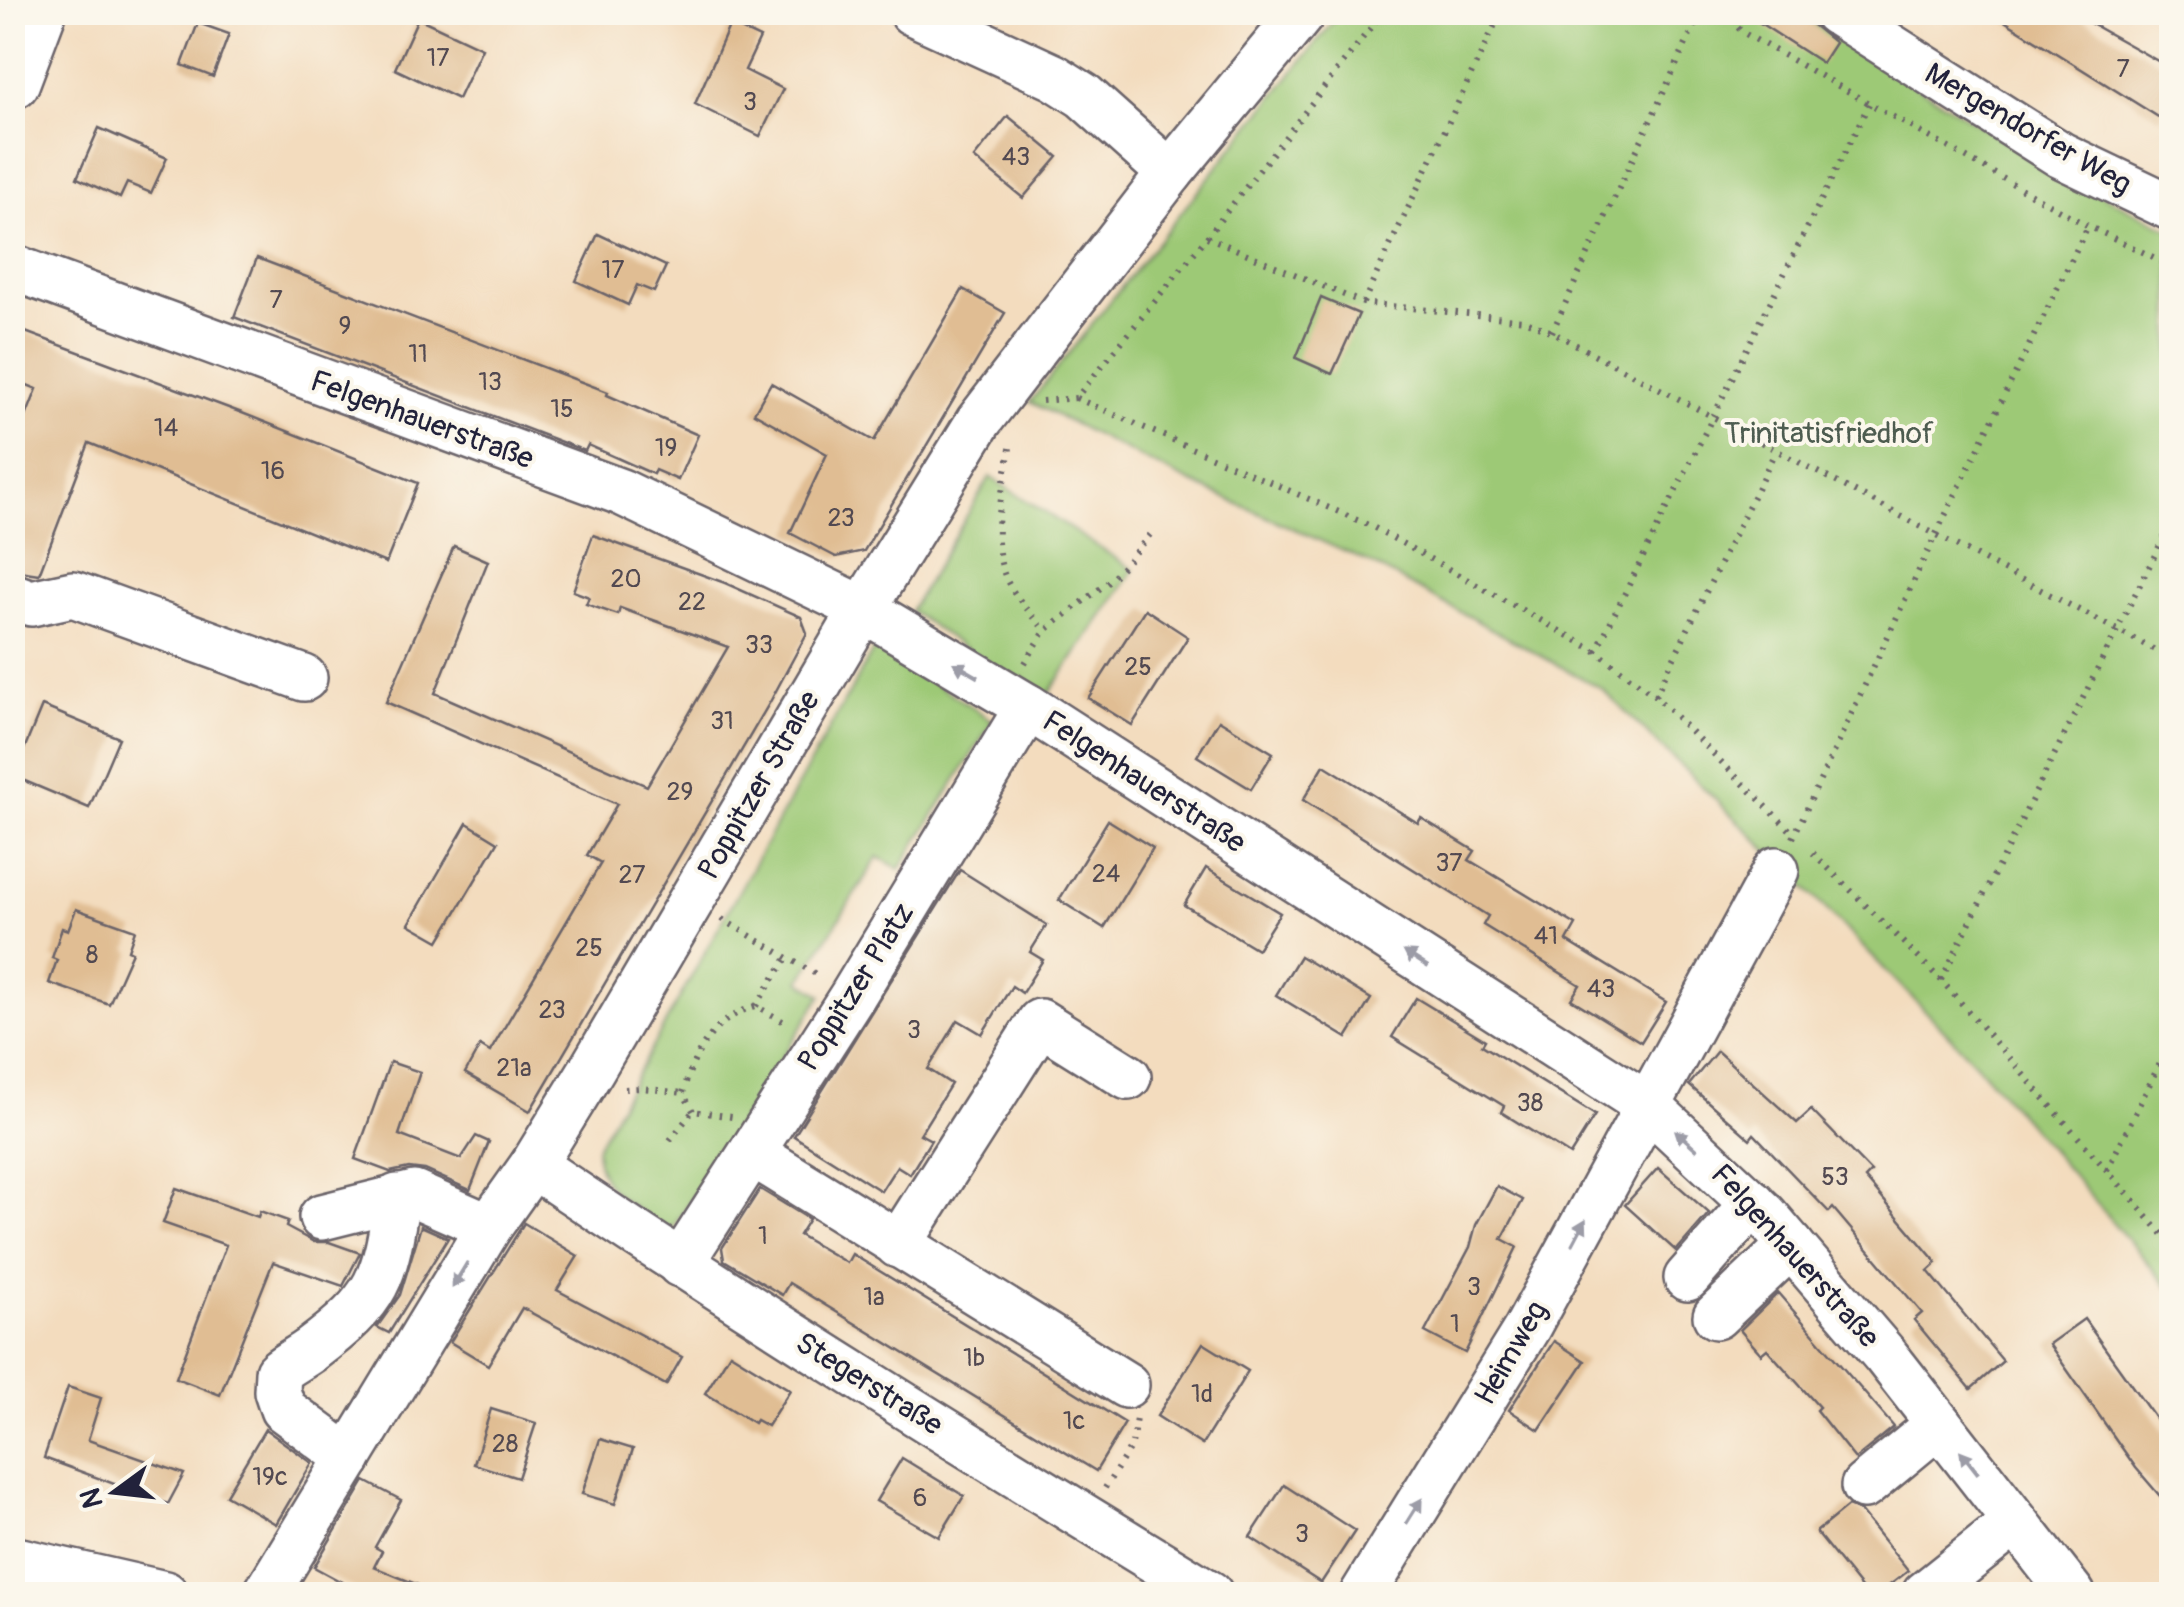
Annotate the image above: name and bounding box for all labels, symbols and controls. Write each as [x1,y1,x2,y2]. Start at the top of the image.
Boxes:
house number: 17 [426,43,450,74]
house number: 7 [2116,54,2130,85]
street label: Mergendorfer Weg [1918,55,2138,203]
house number: 3 [743,87,757,118]
house number: 43 [1002,142,1030,173]
house number: 17 [601,255,625,286]
house number: 7 [269,285,283,316]
house number: 9 [339,311,351,342]
house number: 11 [408,339,428,370]
street label: Felgenhauerstraße [305,362,539,478]
house number: 13 [478,367,502,398]
house number: 15 [550,394,574,425]
house number: 14 [154,413,178,444]
park label: Trinitatisfriedhof [1724,415,1934,452]
house number: 19 [655,433,677,464]
house number: 16 [261,456,285,487]
house number: 23 [827,503,855,534]
house number: 20 [610,564,642,595]
house number: 22 [678,587,706,618]
house number: 33 [745,630,773,661]
house number: 25 [1124,652,1152,683]
one-way arrow [952,662,980,679]
street label: Poppitzer Straße [690,684,828,886]
street label: Felgenhauerstraße [1036,703,1253,862]
house number: 31 [710,706,734,737]
house number: 29 [667,777,693,808]
house number: 37 [1435,848,1463,879]
house number: 24 [1092,859,1120,890]
house number: 27 [618,860,646,891]
street label: Poppitzer Platz [790,896,922,1078]
house number: 41 [1534,921,1558,952]
house number: 25 [575,933,603,964]
house number: 8 [86,940,98,971]
one-way arrow [1402,951,1430,969]
house number: 43 [1587,974,1615,1005]
house number: 23 [538,995,566,1026]
house number: 3 [907,1015,921,1046]
house number: 21a [496,1053,532,1084]
house number: 38 [1517,1088,1543,1119]
one-way arrow [1674,1129,1699,1151]
street label: Felgenhauerstraße [1703,1156,1887,1356]
house number: 53 [1821,1162,1849,1193]
one-way arrow [1570,1217,1587,1246]
house number: 1 [758,1221,768,1252]
one-way arrow [452,1261,469,1289]
house number: 3 [1467,1272,1481,1303]
house number: 1a [863,1282,885,1313]
street label: Heimweg [1466,1294,1556,1412]
house number: 1 [1450,1309,1460,1340]
street label: Stegerstraße [789,1324,949,1444]
house number: 1b [963,1343,985,1374]
house number: 1d [1191,1379,1213,1410]
house number: 1c [1063,1406,1085,1437]
house number: 28 [492,1429,518,1460]
north arrow [65,1442,165,1542]
one-way arrow [1959,1449,1980,1475]
house number: 19c [252,1462,288,1493]
house number: 6 [913,1483,927,1514]
text: N [73,1484,112,1512]
one-way arrow [1404,1498,1423,1525]
house number: 3 [1295,1519,1309,1550]

